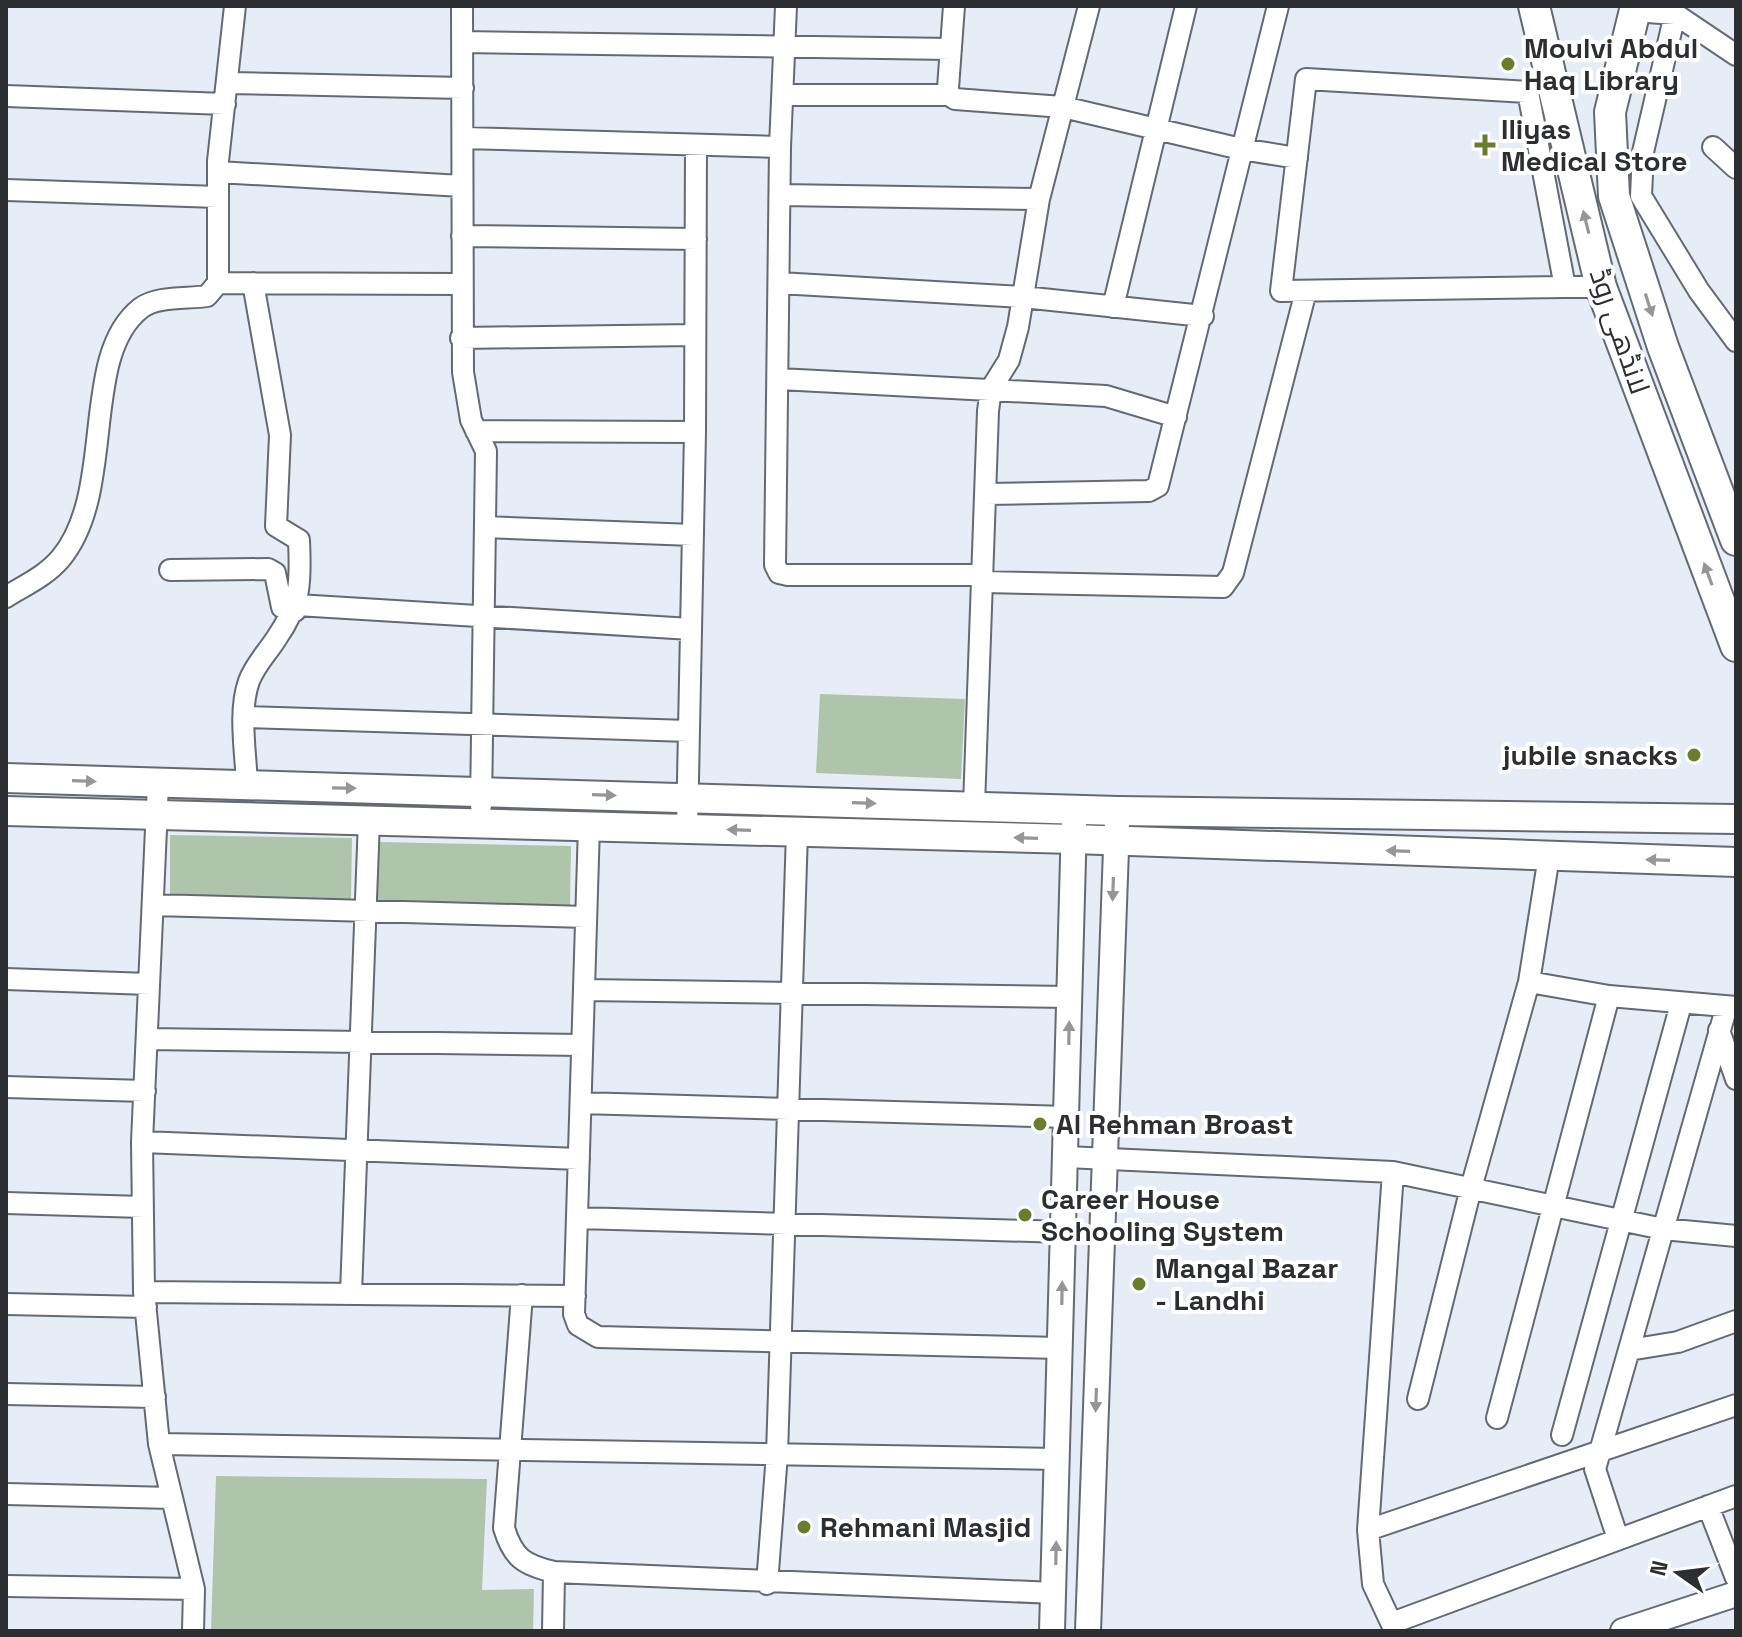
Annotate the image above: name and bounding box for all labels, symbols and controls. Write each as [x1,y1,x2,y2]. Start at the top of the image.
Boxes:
place label: Moulvi Abdul Haq Library [1524,30,1698,98]
marker: Moulvi Abdul Haq Library [1499,55,1517,73]
place label: Iliyas Medical Store [1501,111,1687,179]
marker: Iliyas Medical Store [1476,136,1494,154]
one-way arrow [1579,210,1591,235]
street label: لانڈھی روڈ [1582,263,1658,399]
one-way arrow [1643,293,1656,317]
one-way arrow [1701,561,1713,585]
place label: jubile snacks [1502,737,1678,773]
marker: jubile snacks [1685,746,1703,764]
one-way arrow [72,774,97,787]
one-way arrow [332,782,357,794]
one-way arrow [592,789,617,802]
one-way arrow [852,797,877,810]
one-way arrow [726,824,751,837]
one-way arrow [1013,832,1038,844]
one-way arrow [1385,844,1410,857]
one-way arrow [1645,853,1670,866]
one-way arrow [1107,877,1120,902]
one-way arrow [1062,1020,1075,1045]
place label: Al Rehman Broast [1056,1106,1293,1142]
marker: Al Rehman Broast [1031,1115,1049,1133]
place label: Career House Schooling System [1041,1181,1284,1249]
marker: Career House Schooling System [1016,1206,1034,1224]
place label: Mangal Bazar - Landhi [1155,1250,1338,1318]
marker: Mangal Bazar - Landhi [1130,1275,1148,1293]
one-way arrow [1056,1280,1068,1305]
one-way arrow [1089,1388,1102,1413]
place label: Rehmani Masjid [820,1509,1031,1545]
marker: Rehmani Masjid [795,1518,813,1536]
north arrow [1638,1533,1718,1613]
one-way arrow [1049,1540,1062,1565]
text: N [1643,1558,1674,1579]

